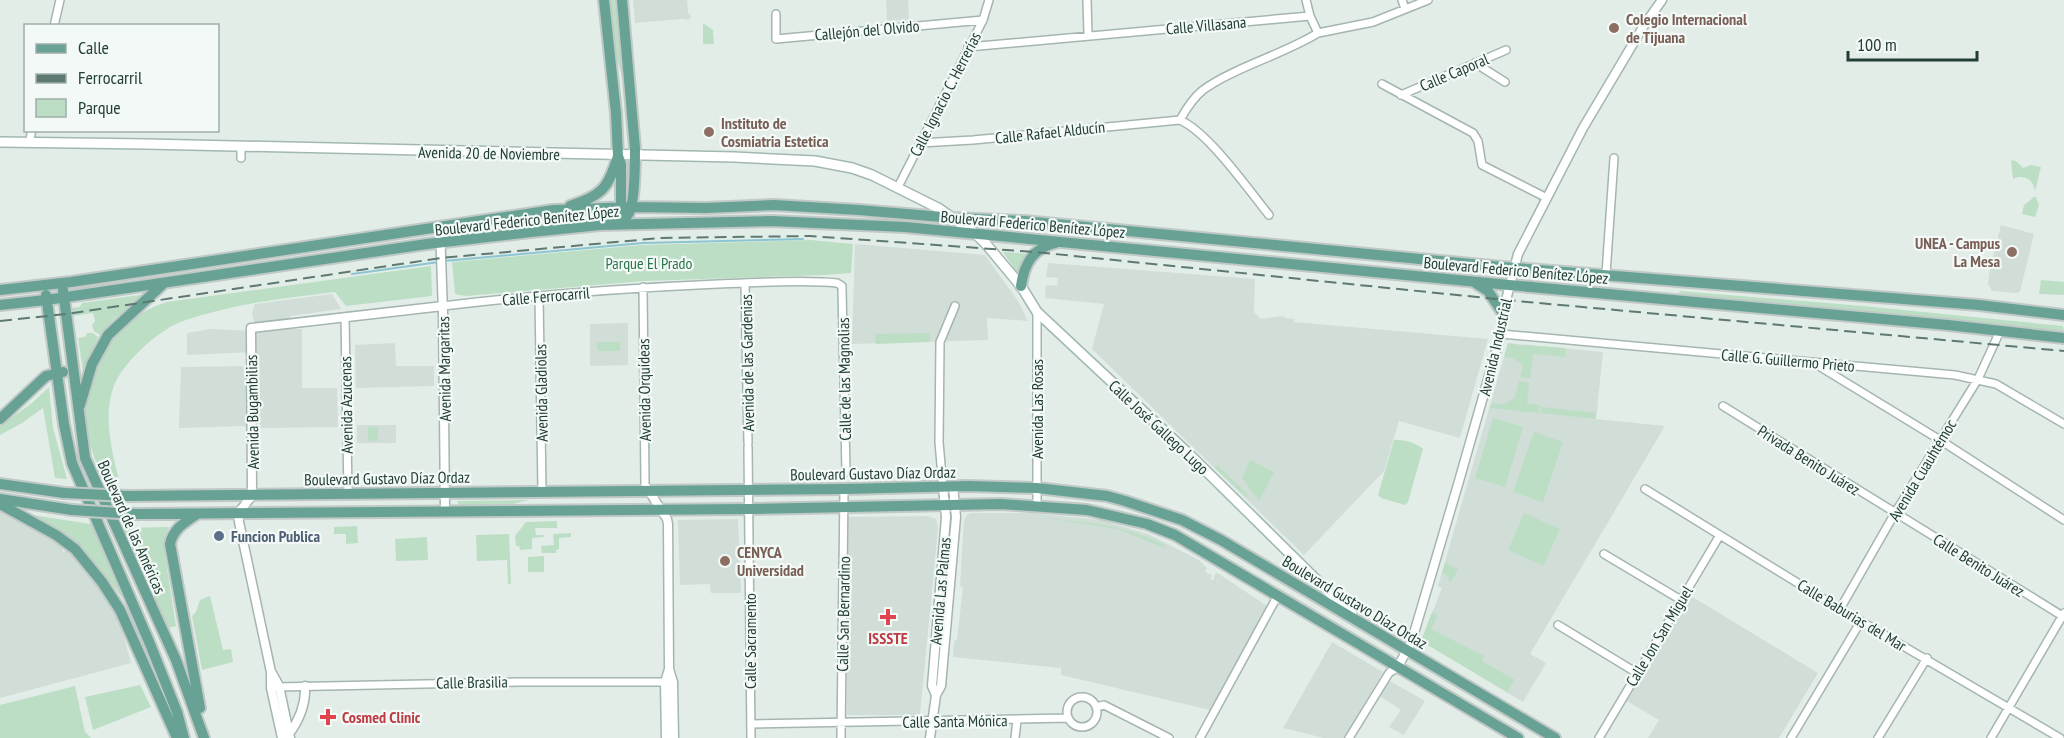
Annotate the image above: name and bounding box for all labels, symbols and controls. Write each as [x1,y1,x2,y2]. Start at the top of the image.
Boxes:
place label: Colegio Internacional de Tijuana [1626,9,1747,47]
street label: Calle Villasana [1165,12,1247,38]
street label: Callejón del Olvido [814,15,920,45]
marker: Colegio Internacional de Tijuana [1607,21,1621,35]
legend [24,24,219,132]
scale bar [1848,24,1977,62]
street label: Calle Ignacio C. Herrerías [905,28,985,160]
text: 100 m [1857,33,1897,56]
text: Calle [78,36,109,59]
street label: Calle Caporal [1417,48,1492,95]
text: Ferrocarril [78,66,143,89]
text: Parque [78,96,121,119]
place label: Instituto de Cosmiatria Estetica [721,113,829,151]
street label: Calle Rafael Alducín [994,116,1106,148]
marker: Instituto de Cosmiatria Estetica [702,125,716,139]
street label: Avenida 20 de Noviembre [418,142,560,164]
street label: Boulevard Federico Benítez López [434,200,620,240]
street label: Boulevard Federico Benítez López [940,206,1126,242]
place label: UNEA - Campus La Mesa [1915,233,2000,271]
marker: UNEA - Campus La Mesa [2005,245,2019,259]
street label: Boulevard Federico Benítez López [1423,252,1609,288]
park label: Parque El Prado [606,253,692,273]
street label: Calle Ferrocarril [501,282,591,310]
street label: Avenida de las Gardenias [736,294,758,432]
street label: Avenida Industrial [1474,296,1516,398]
street label: Avenida Margaritas [433,316,455,422]
street label: Calle de las Magnolias [833,317,855,441]
street label: Avenida Orquídeas [633,338,655,442]
street label: Avenida Gladiolas [530,344,552,442]
street label: Calle G. Guillermo Prieto [1720,344,1856,376]
street label: Avenida Bugambilias [241,354,263,470]
street label: Avenida Azucenas [335,356,357,454]
street label: Avenida Las Rosas [1027,359,1047,459]
street label: Calle José Gallego Lugo [1105,375,1213,479]
street label: Avenida Cuauhtémoc [1884,415,1960,525]
street label: Privada Benito Juárez [1754,421,1864,500]
street label: Boulevard de las Américas [94,457,170,597]
street label: Boulevard Gustavo Díaz Ordaz [790,462,956,484]
street label: Boulevard Gustavo Díaz Ordaz [304,467,470,489]
place label: Funcion Publica [231,526,320,546]
marker: Funcion Publica [212,529,226,543]
street label: Calle Benito Juárez [1930,529,2029,601]
street label: Avenida Las Palmas [925,536,955,646]
place label: CENYCA Universidad [737,542,804,580]
street label: Boulevard Gustavo Díaz Ordaz [1279,551,1431,653]
marker: CENYCA Universidad [718,554,732,568]
street label: Calle San Bernardino [832,556,854,672]
street label: Calle Baburias del Mar [1794,575,1911,656]
street label: Calle Jon San Miguel [1621,582,1697,690]
street label: Calle Sacramento [740,593,760,689]
marker: ISSSTE [879,608,897,626]
place label: ISSSTE [868,628,908,648]
street label: Calle Brasilia [436,671,508,693]
place label: Cosmed Clinic [342,707,421,727]
marker: Cosmed Clinic [319,708,337,726]
street label: Calle Santa Mónica [902,710,1008,732]

